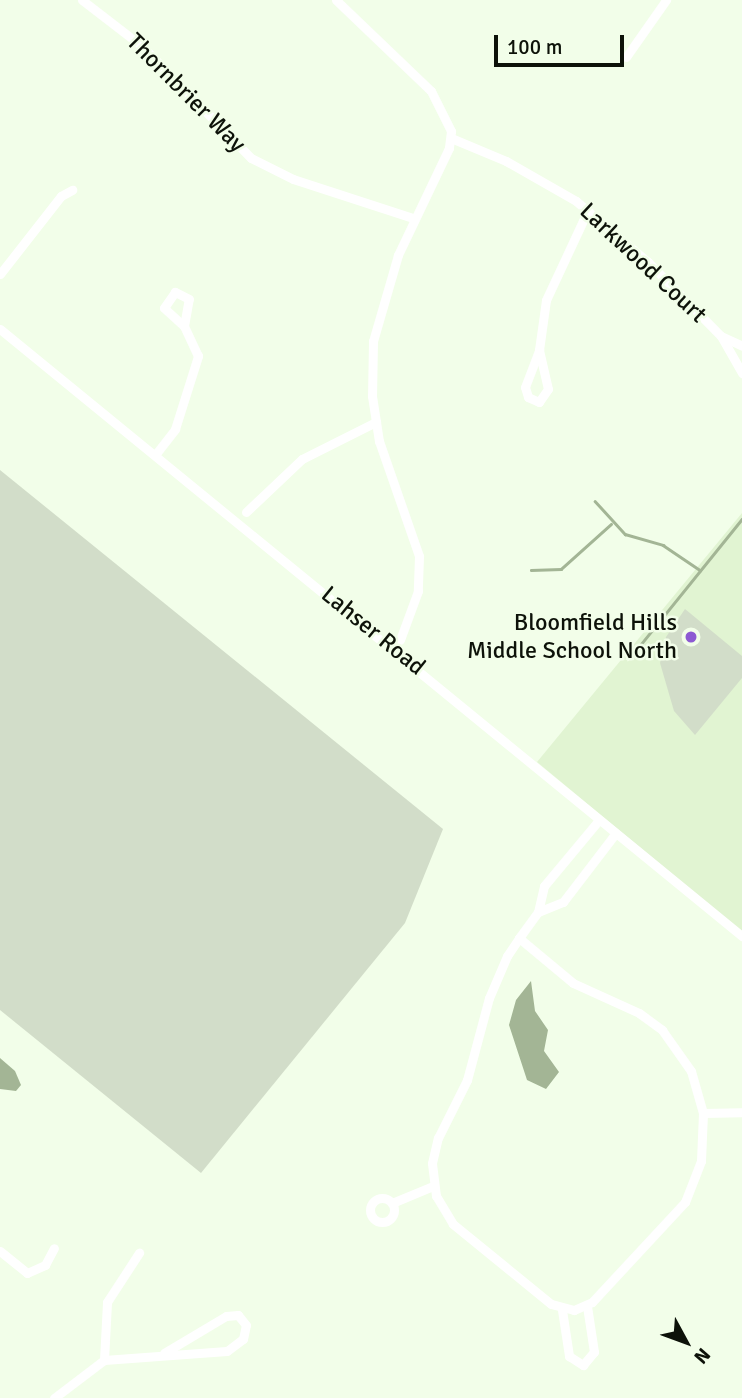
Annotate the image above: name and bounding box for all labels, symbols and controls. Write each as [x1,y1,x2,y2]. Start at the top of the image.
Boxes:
scale bar [497,21,626,65]
street label: Thornbrier Way [121,28,251,158]
text: 100 m [507,34,562,60]
street label: Larkwood Court [574,197,712,329]
street label: Lahser Road [315,580,431,682]
place label: Bloomfield Hills Middle School North [467,609,677,665]
marker: Bloomfield Hills Middle School North [683,629,699,645]
north arrow [651,1307,721,1377]
text: N [688,1343,715,1369]

